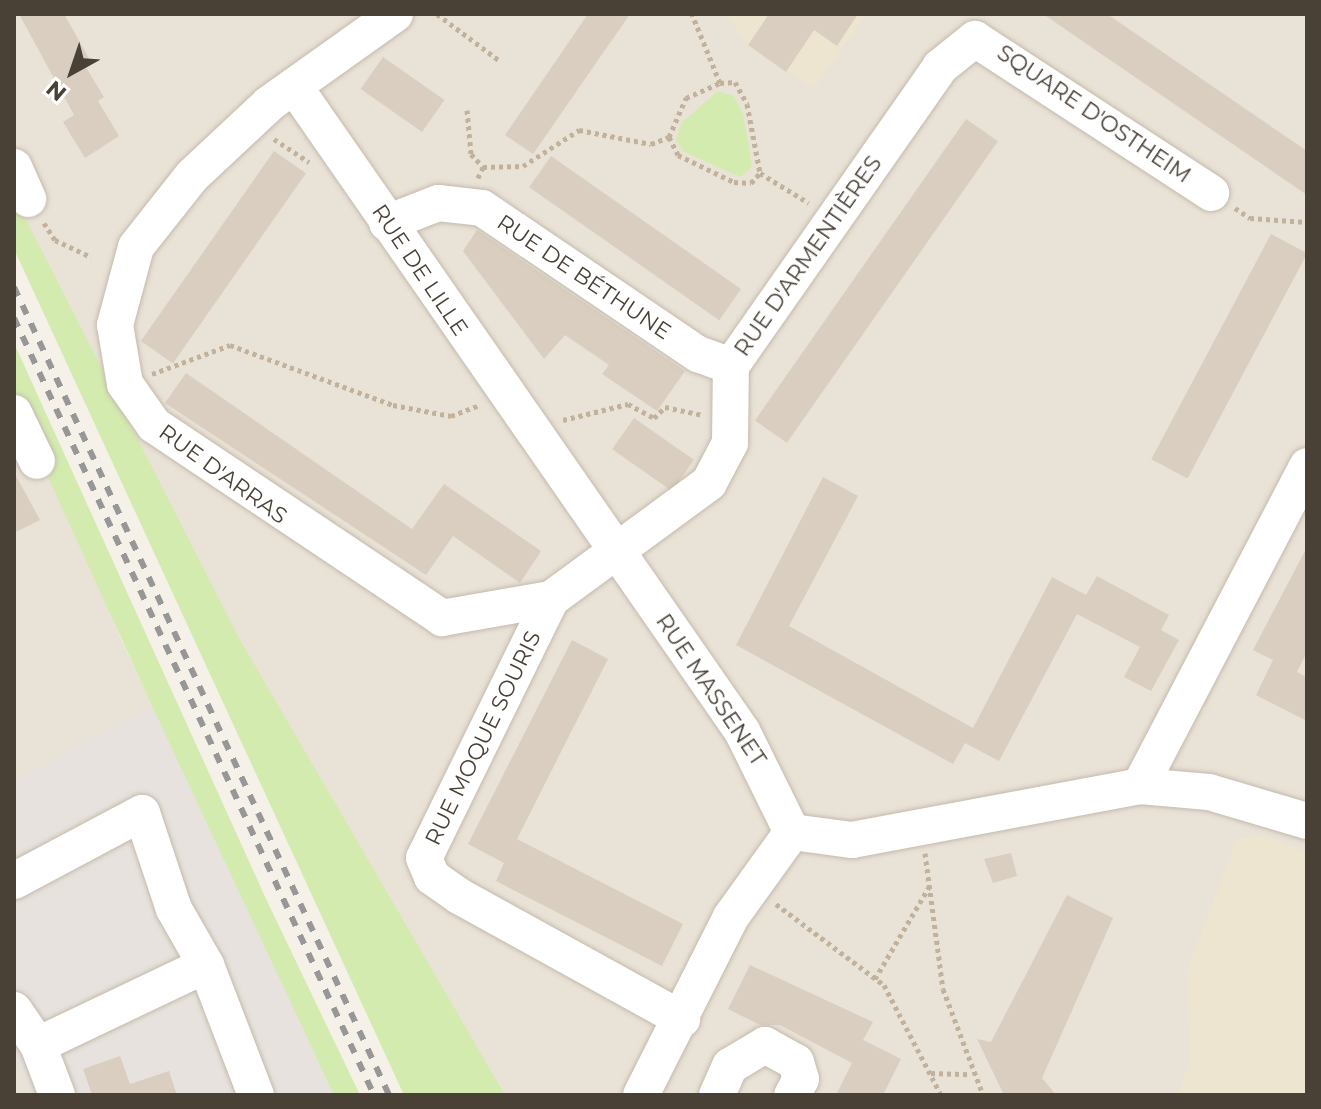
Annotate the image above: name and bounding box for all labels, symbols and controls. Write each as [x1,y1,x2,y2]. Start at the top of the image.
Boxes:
north arrow [32,32,112,112]
street label: SQUARE D'OSTHEIM [992,39,1196,189]
text: N [41,75,72,107]
street label: RUE D'ARMENTIÈRES [729,151,887,361]
street label: RUE DE LILLE [366,199,474,341]
street label: RUE DE BÉTHUNE [492,209,676,345]
street label: RUE D'ARRAS [154,419,292,529]
street label: RUE MASSENET [650,609,772,771]
street label: RUE MOQUE SOURIS [420,627,546,849]

